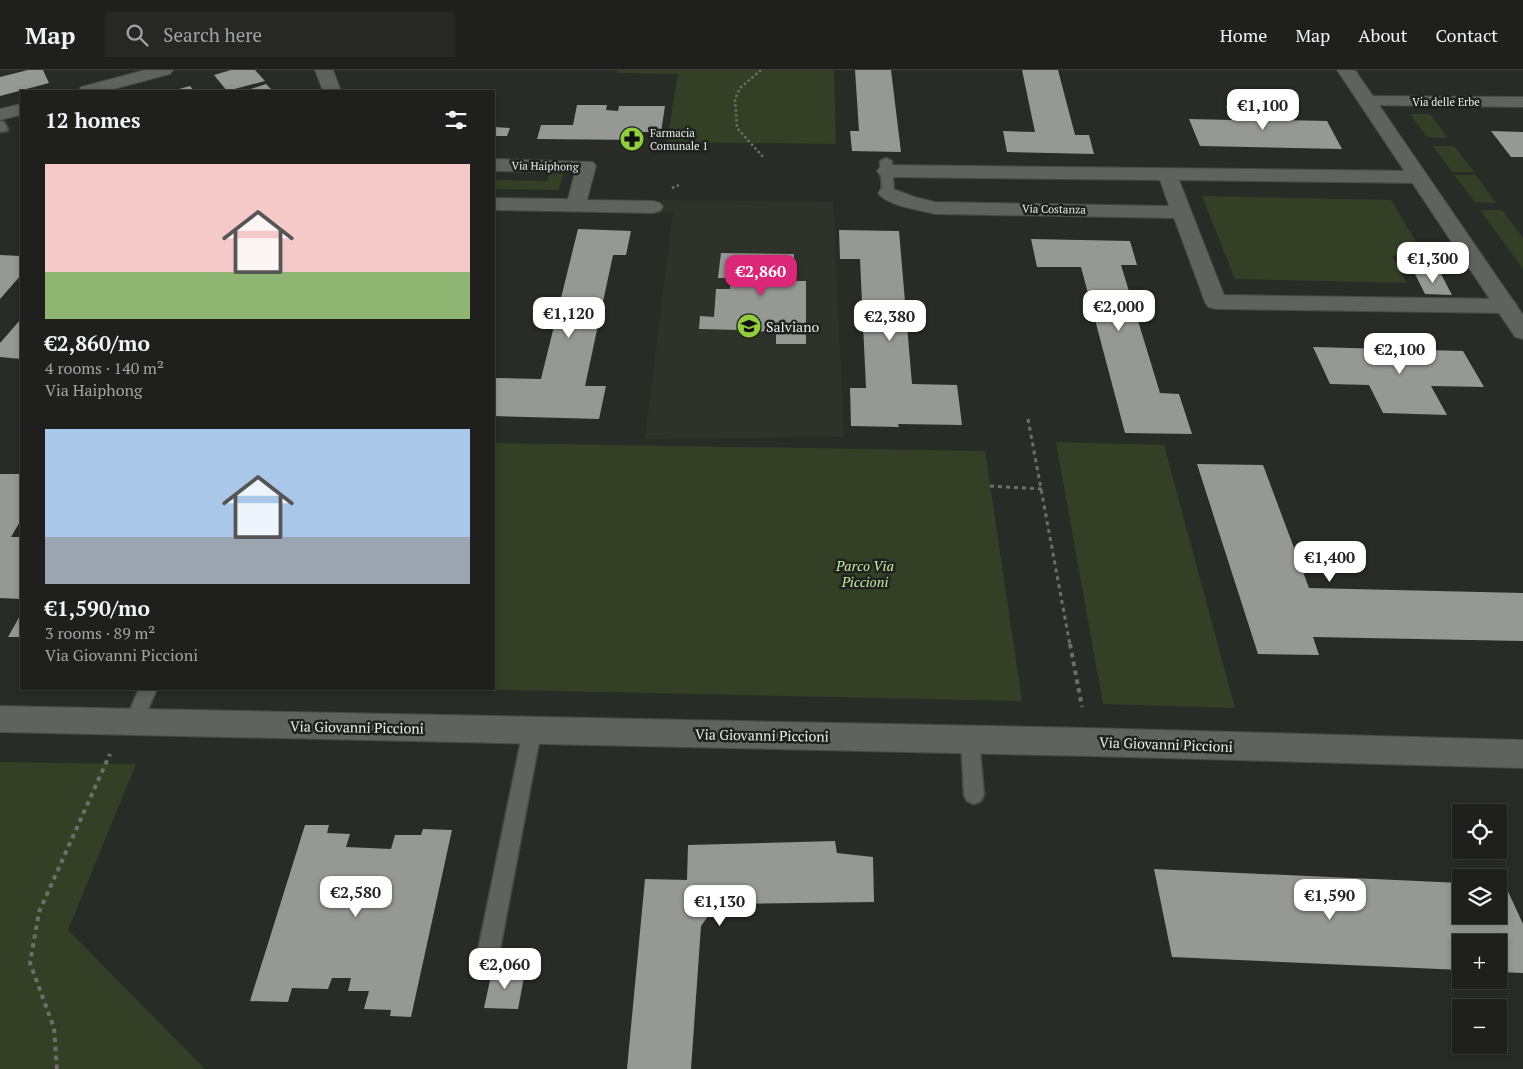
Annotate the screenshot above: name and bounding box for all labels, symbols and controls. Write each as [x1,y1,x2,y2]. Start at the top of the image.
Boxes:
search box [105,12,455,57]
text: Map [25,19,75,51]
icon: search [123,21,151,49]
text: Search here [163,22,262,47]
text: Home [1220,23,1267,47]
text: Map [1295,23,1330,47]
text: About [1358,23,1407,47]
text: Contact [1435,23,1498,47]
pin: €1,100 [1222,88,1304,131]
text: €1,100 [1238,94,1288,116]
street label: Via delle Erbe [1412,95,1480,109]
text: 12 homes [45,106,141,134]
icon: filters [442,106,470,134]
pharmacy icon: Farmacia Comunale 1 [619,126,645,152]
place label: Farmacia Comunale 1 [650,126,708,153]
street label: Via Haiphong [511,158,579,174]
icon: home [213,197,303,287]
street label: Via Costanza [1022,201,1086,217]
pin: €1,300 [1392,242,1474,284]
text: €1,300 [1408,247,1458,269]
pin: €2,860 [720,254,802,297]
text: €2,860 [736,260,786,282]
pin: €2,000 [1078,290,1160,332]
text: €2,000 [1094,295,1144,317]
pin: €1,120 [528,296,610,339]
pin: €2,380 [849,300,931,342]
text: €1,120 [544,302,594,324]
text: €2,380 [865,305,915,327]
school or university icon: Salviano [736,313,762,339]
place label: Salviano [766,317,819,336]
text: €2,860/mo [45,329,150,357]
pin: €2,100 [1359,332,1441,375]
text: €2,100 [1375,338,1425,360]
text: 4 rooms · 140 m² [45,357,164,379]
text: Via Haiphong [45,379,143,401]
icon: home [213,462,303,552]
pin: €1,400 [1289,540,1371,583]
text: €1,400 [1305,546,1355,568]
park label: Parco Via Piccioni [835,556,894,591]
text: €1,590/mo [45,594,150,622]
text: 3 rooms · 89 m² [45,622,155,644]
text: Via Giovanni Piccioni [45,644,198,666]
street label: Via Giovanni Piccioni [290,716,424,738]
street label: Via Giovanni Piccioni [695,724,829,746]
street label: Via Giovanni Piccioni [1099,732,1233,756]
map controls [1452,804,1507,1054]
button: locate [1452,804,1507,859]
button: layers [1452,869,1507,924]
pin: €2,580 [315,876,397,918]
pin: €1,590 [1289,878,1371,921]
text: €2,580 [331,881,381,903]
pin: €1,130 [679,884,761,927]
text: €1,590 [1305,884,1355,906]
text: €1,130 [695,890,745,912]
button: + [1452,934,1507,989]
pin: €2,060 [464,948,546,990]
text: €2,060 [480,953,530,975]
button: − [1452,999,1507,1054]

